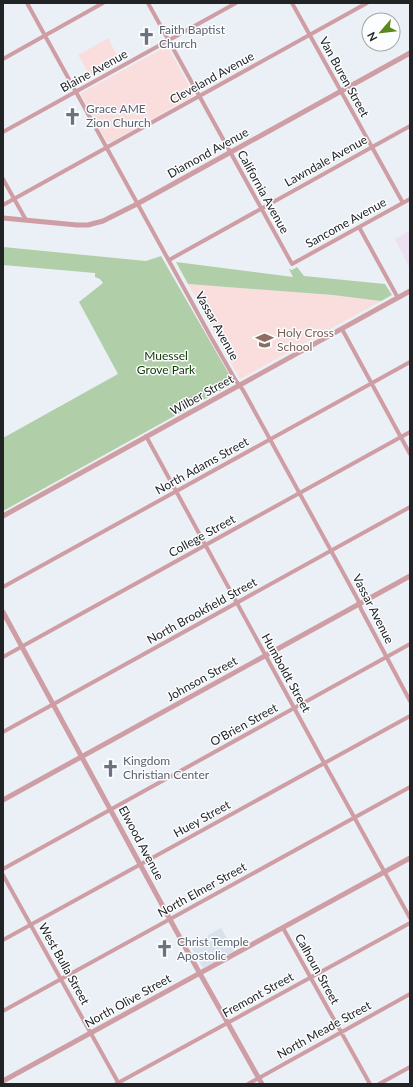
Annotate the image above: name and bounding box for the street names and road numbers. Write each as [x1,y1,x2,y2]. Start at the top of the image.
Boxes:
street label: Van Buren Street [316,34,373,120]
street label: Blaine Avenue [57,46,130,95]
street label: Cleveland Avenue [167,48,257,107]
street label: Diamond Avenue [165,124,251,181]
street label: Lawndale Avenue [282,132,370,190]
street label: California Avenue [234,148,292,236]
street label: Sancome Avenue [303,194,389,251]
street label: Vassar Avenue [192,289,242,363]
street label: Wilber Street [168,371,237,418]
street label: North Adams Street [153,433,252,497]
street label: College Street [166,511,238,560]
street label: Vassar Avenue [349,571,397,646]
street label: North Brookfield Street [144,574,260,647]
street label: Humboldt Street [259,631,315,715]
street label: Johnson Street [164,653,240,704]
street label: O'Brien Street [207,700,281,749]
street label: Huey Street [171,797,233,840]
street label: Elwood Avenue [116,803,167,882]
street label: North Elmer Street [155,859,249,920]
street label: West Bulla Street [36,920,93,1008]
street label: Calhoun Street [292,931,343,1007]
street label: Fremont Street [220,969,297,1020]
street label: North Olive Street [82,970,174,1031]
street label: North Meade Street [274,997,374,1062]

